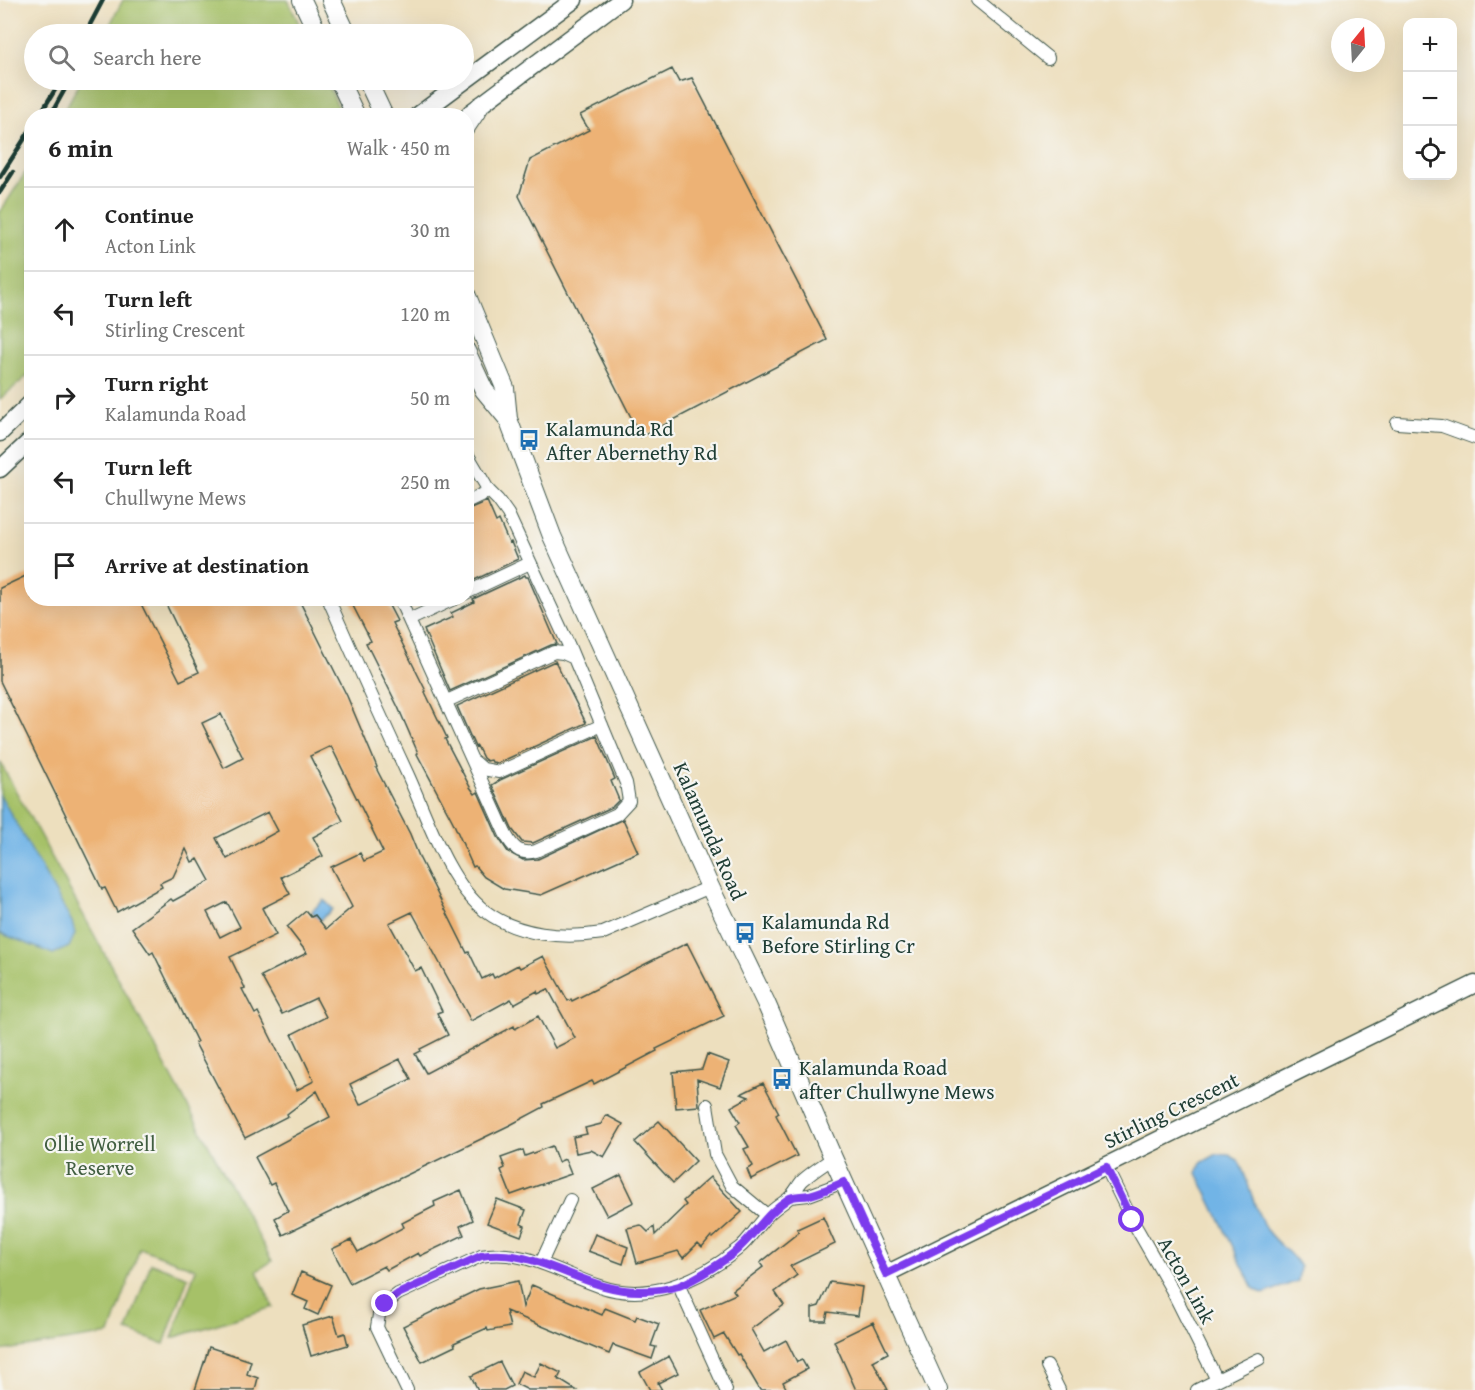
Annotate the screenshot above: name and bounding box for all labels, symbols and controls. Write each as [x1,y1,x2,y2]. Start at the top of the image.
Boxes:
north arrow [1331,18,1385,72]
map controls [1403,18,1457,180]
button: + [1403,18,1457,72]
search box [24,24,474,90]
icon: search [45,41,78,74]
text: Search here [93,41,202,73]
button: − [1403,72,1457,126]
button: locate [1403,126,1457,180]
text: 6 min [48,128,113,167]
text: Walk · 450 m [347,133,450,162]
text: Continue [105,199,194,231]
icon: ahead [48,213,81,246]
text: 30 m [410,215,450,244]
text: Acton Link [105,231,196,260]
text: Turn left [105,283,192,315]
icon: left [48,297,81,330]
text: 120 m [400,299,450,328]
text: Stirling Crescent [105,315,245,344]
text: Turn right [105,367,208,399]
icon: right [48,381,81,414]
text: 50 m [410,383,450,412]
text: Kalamunda Road [105,399,246,428]
place label: Kalamunda Rd After Abernethy Rd [546,413,718,468]
bus stop icon: Kalamunda Rd After Abernethy Rd [517,428,541,452]
text: Turn left [105,451,192,483]
icon: left [48,465,81,498]
text: 250 m [400,467,450,496]
text: Chullwyne Mews [105,483,246,512]
icon: arrive [48,549,81,582]
text: Arrive at destination [105,549,309,581]
street label: Kalamunda Road [666,757,755,906]
place label: Kalamunda Rd Before Stirling Cr [762,906,915,961]
bus stop icon: Kalamunda Rd Before Stirling Cr [733,921,757,945]
place label: Kalamunda Road after Chullwyne Mews [799,1052,995,1107]
street label: Stirling Crescent [1098,1064,1244,1156]
bus stop icon: Kalamunda Road after Chullwyne Mews [770,1067,794,1091]
park label: Ollie Worrell Reserve [44,1128,156,1183]
route start [1118,1206,1144,1232]
street label: Acton Link [1150,1231,1224,1329]
route end [371,1290,397,1316]

